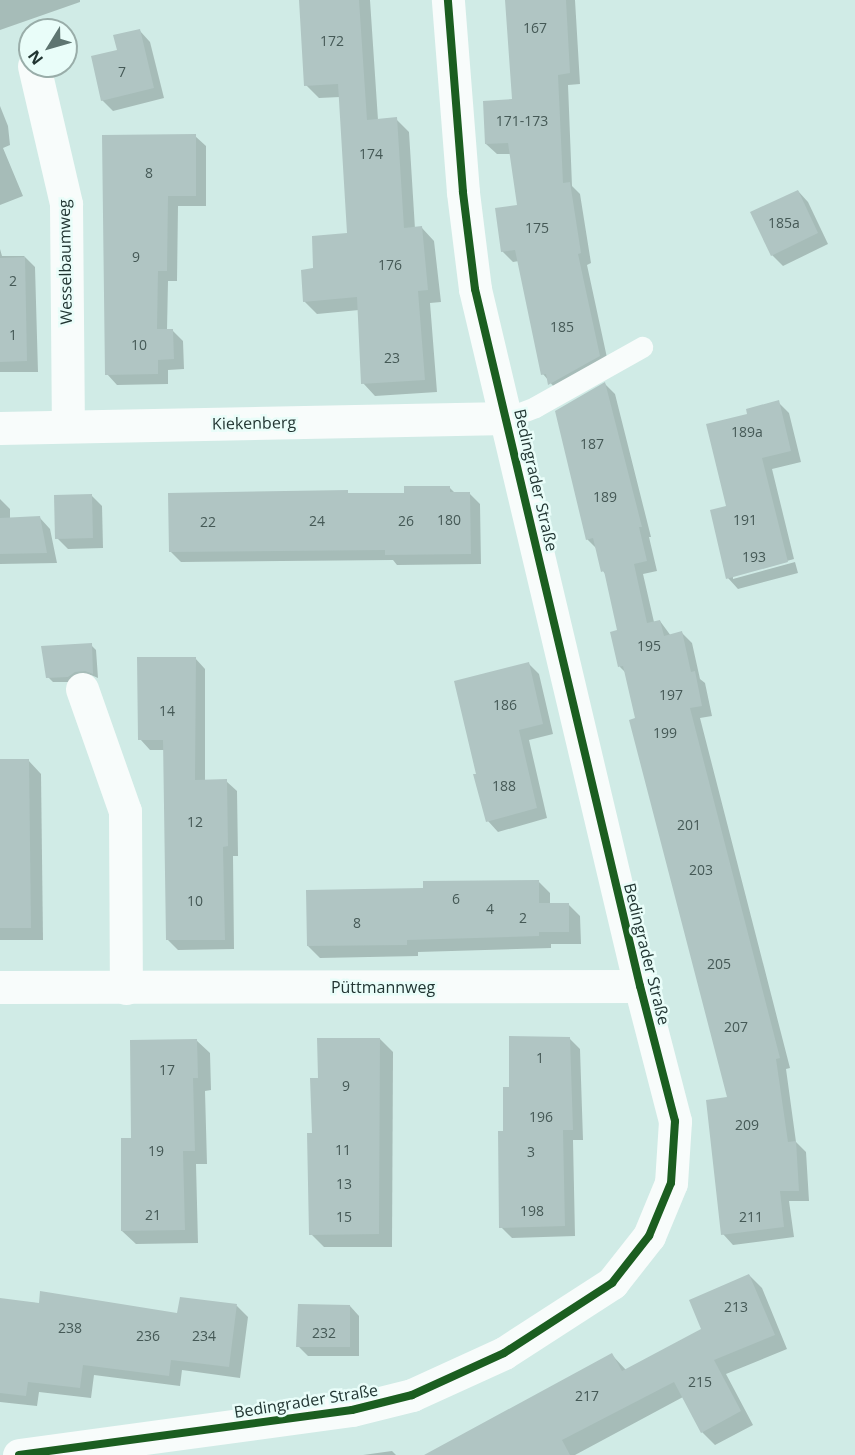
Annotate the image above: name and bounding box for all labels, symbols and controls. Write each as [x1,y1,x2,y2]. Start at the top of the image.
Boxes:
north arrow [18,18,78,78]
house number: 167 [523,20,547,36]
house number: 172 [320,33,344,49]
text: N [23,46,48,69]
house number: 7 [118,64,126,80]
house number: 171-173 [496,113,548,129]
house number: 174 [359,146,383,162]
house number: 8 [145,165,153,181]
street label: Wesselbaumweg [54,199,76,325]
house number: 185a [768,215,800,231]
house number: 175 [525,220,549,236]
house number: 9 [132,249,140,265]
house number: 176 [378,257,402,273]
house number: 2 [9,273,17,289]
house number: 185 [550,319,574,335]
house number: 1 [9,327,17,343]
house number: 10 [131,337,147,353]
house number: 23 [384,350,400,366]
street label: Bedingrader Straße [510,407,562,553]
street label: Kiekenberg [212,413,296,433]
house number: 189a [731,424,763,440]
house number: 187 [580,436,604,452]
house number: 189 [593,489,617,505]
house number: 180 [437,512,461,528]
house number: 191 [733,512,757,528]
house number: 24 [309,513,325,529]
house number: 26 [398,513,414,529]
house number: 22 [200,514,216,530]
house number: 193 [742,549,766,565]
house number: 195 [637,638,661,654]
house number: 197 [659,687,683,703]
house number: 186 [493,697,517,713]
house number: 14 [159,703,175,719]
house number: 199 [653,725,677,741]
house number: 188 [492,778,516,794]
house number: 12 [187,814,203,830]
house number: 201 [677,817,701,833]
house number: 203 [689,862,713,878]
street label: Bedingrader Straße [620,881,674,1027]
house number: 6 [452,891,460,907]
house number: 10 [187,893,203,909]
house number: 4 [486,901,494,917]
house number: 2 [519,910,527,926]
house number: 8 [353,915,361,931]
house number: 205 [707,956,731,972]
street label: Püttmannweg [331,977,435,997]
house number: 207 [724,1019,748,1035]
house number: 1 [536,1050,544,1066]
house number: 17 [159,1062,175,1078]
house number: 9 [342,1078,350,1094]
house number: 196 [529,1109,553,1125]
house number: 209 [735,1117,759,1133]
house number: 11 [335,1142,351,1158]
house number: 19 [148,1143,164,1159]
house number: 3 [527,1144,535,1160]
house number: 13 [336,1176,352,1192]
house number: 198 [520,1203,544,1219]
house number: 21 [145,1207,161,1223]
house number: 15 [336,1209,352,1225]
house number: 211 [739,1209,763,1225]
house number: 213 [724,1299,748,1315]
house number: 238 [58,1320,82,1336]
house number: 232 [312,1325,336,1341]
house number: 236 [136,1328,160,1344]
house number: 234 [192,1328,216,1344]
house number: 215 [688,1374,712,1390]
street label: Bedingrader Straße [233,1380,379,1422]
house number: 217 [575,1388,599,1404]

